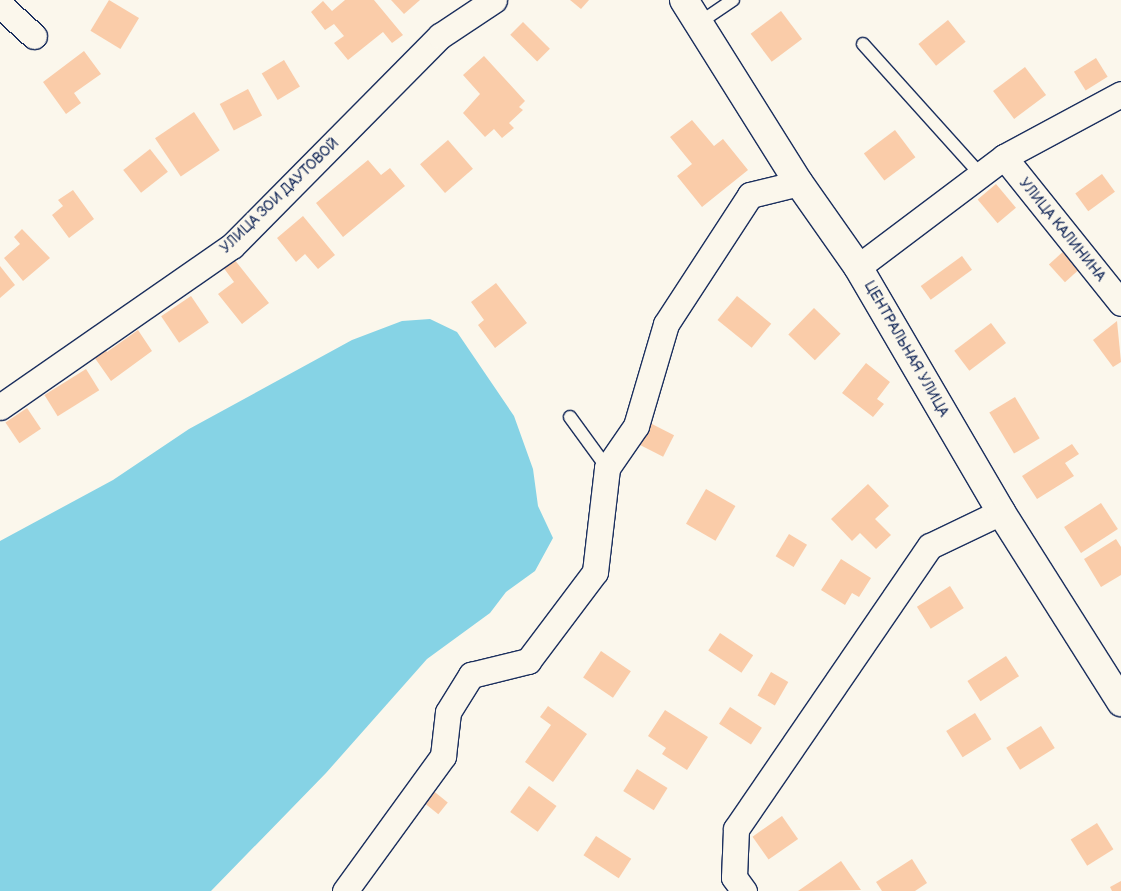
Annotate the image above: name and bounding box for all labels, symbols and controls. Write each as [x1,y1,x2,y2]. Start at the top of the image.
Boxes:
street label: УЛИЦА ЗОИ ДАУТОВОЙ [217,135,343,257]
street label: УЛИЦА КАЛИНИНА [1015,175,1109,285]
street label: ЦЕНТРАЛЬНАЯ УЛИЦА [860,278,952,420]

